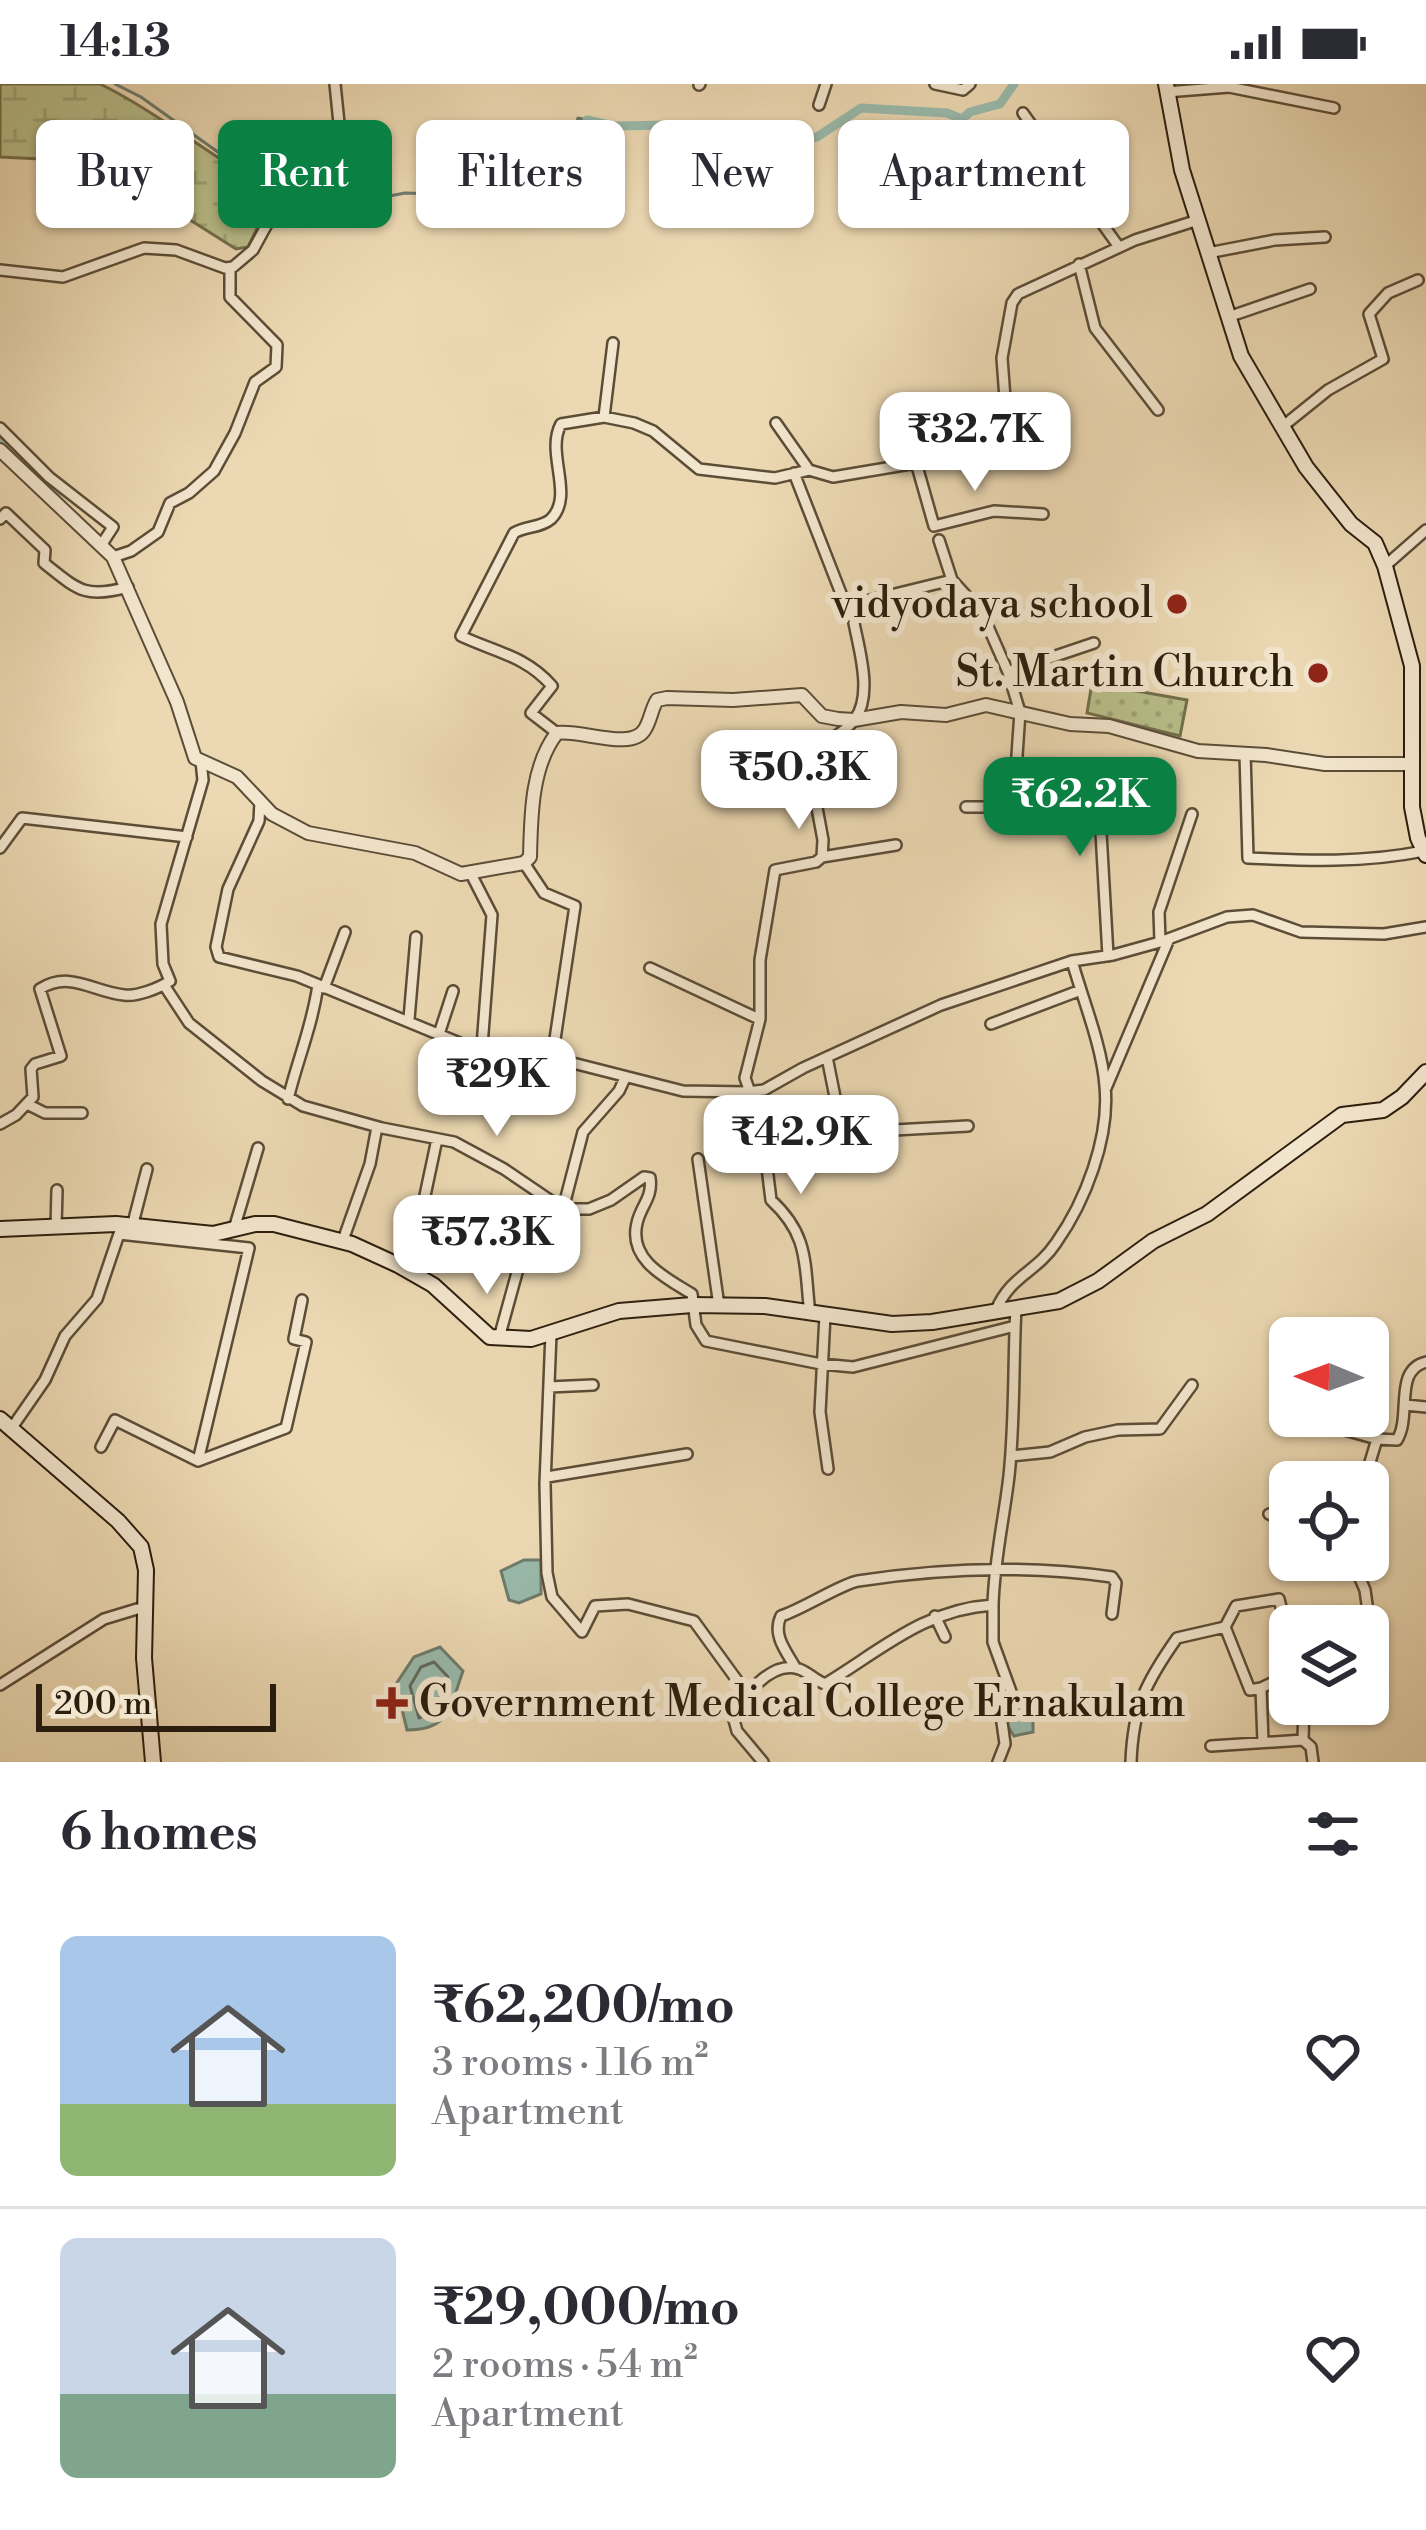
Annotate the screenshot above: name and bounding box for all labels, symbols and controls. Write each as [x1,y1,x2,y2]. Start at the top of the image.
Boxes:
text: 14:13 [60,14,171,71]
chip: Buy [36,120,194,228]
chip: Rent [218,120,392,228]
chip: Filters [416,120,625,228]
chip: New [649,120,814,228]
chip: Apartment [838,120,1129,228]
pin: ₹32.7K [877,392,1073,494]
text: ₹32.7K [907,406,1043,455]
place label: vidyodaya school [831,578,1153,632]
marker: vidyodaya school [1164,591,1190,617]
place label: St. Martin Church [955,647,1294,700]
marker: St. Martin Church [1305,660,1331,686]
pin: ₹50.3K [701,730,897,832]
text: ₹50.3K [728,744,870,793]
pin: ₹62.2K [982,757,1178,859]
text: ₹62.2K [1010,771,1150,820]
pin: ₹29K [426,1037,568,1139]
text: ₹29K [445,1051,549,1100]
pin: ₹42.9K [703,1095,899,1197]
text: ₹42.9K [731,1109,871,1158]
pin: ₹57.3K [389,1195,585,1297]
text: ₹57.3K [420,1209,554,1258]
north arrow [1269,1317,1389,1437]
map controls [1269,1317,1389,1725]
button: locate [1269,1461,1389,1581]
button: layers [1269,1605,1389,1725]
place label: Government Medical College Ernakulam [419,1677,1186,1731]
scale bar [36,1678,276,1731]
text: 200 m [54,1684,152,1725]
marker: Government Medical College Ernakulam [376,1687,408,1719]
icon: filters [1300,1801,1366,1867]
text: 6 homes [60,1802,258,1866]
text: ₹62,200/mo [432,1975,735,2039]
icon: home [156,1984,300,2128]
icon: heart [1300,2023,1366,2089]
text: 3 rooms · 116 m² [432,2039,709,2088]
text: Apartment [432,2088,624,2137]
text: ₹29,000/mo [432,2277,740,2341]
icon: home [156,2286,300,2430]
icon: heart [1300,2325,1366,2391]
text: 2 rooms · 54 m² [432,2341,698,2390]
text: Apartment [432,2390,624,2439]

